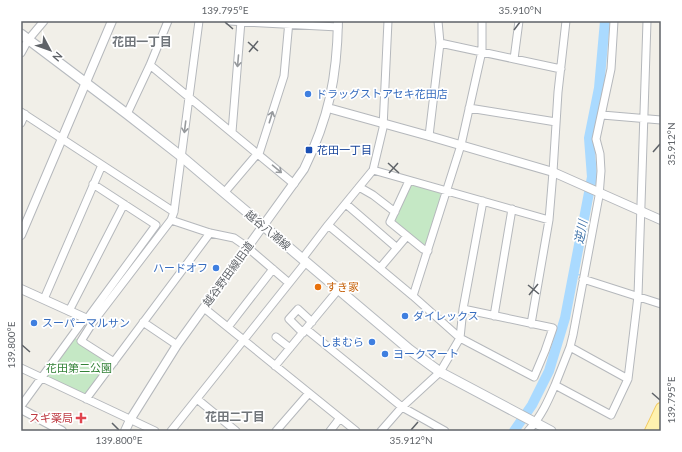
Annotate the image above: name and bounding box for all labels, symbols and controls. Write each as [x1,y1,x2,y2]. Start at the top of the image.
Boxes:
text: 139.795°E [201,4,249,16]
text: 35.910°N [498,4,542,16]
north arrow [30,30,70,70]
district label: 花田一丁目 [112,34,172,49]
text: N [50,49,66,64]
one-way arrow [234,54,241,67]
place label: ドラッグストアセキ花田店 [316,87,448,100]
marker: ドラッグストアセキ花田店 [303,89,313,99]
one-way arrow [268,110,275,123]
one-way arrow [181,120,189,133]
text: 35.912°N [665,122,677,166]
place label: 花田一丁目 [317,143,372,156]
marker: 花田一丁目 [304,145,314,155]
one-way arrow [272,164,282,173]
street label: 越谷八潮線 [243,207,294,252]
water label: 逆川 [571,217,591,245]
street label: 越谷野田線旧道 [200,239,255,309]
place label: ハードオフ [153,261,208,274]
marker: ハードオフ [211,263,221,273]
place label: すき家 [326,280,359,293]
marker: すき家 [313,282,323,292]
place label: ダイレックス [413,309,479,322]
marker: ダイレックス [400,311,410,321]
place label: スーパーマルサン [42,316,130,329]
marker: スーパーマルサン [29,318,39,328]
text: 139.800°E [5,321,17,369]
place label: しまむら [320,335,364,348]
marker: しまむら [367,337,377,347]
place label: ヨークマート [393,347,459,360]
marker: ヨークマート [380,349,390,359]
park label: 花田第二公園 [46,361,112,374]
text: 139.795°E [665,376,677,424]
district label: 花田二丁目 [205,409,265,424]
place label: スギ薬局 [29,411,73,424]
marker: スギ薬局 [76,413,86,423]
text: 139.800°E [95,434,143,446]
text: 35.912°N [389,434,433,446]

